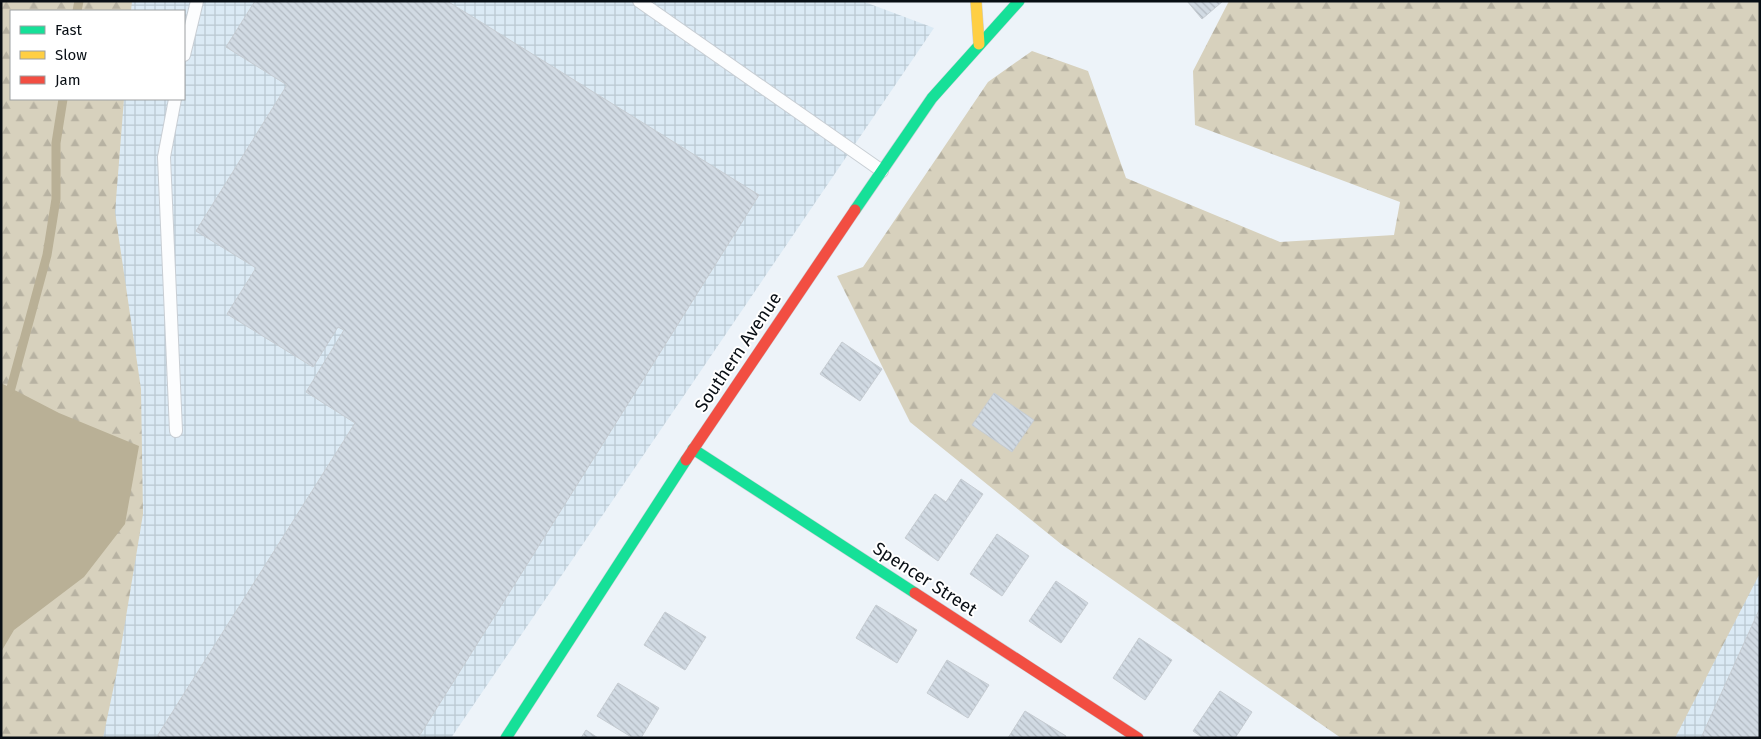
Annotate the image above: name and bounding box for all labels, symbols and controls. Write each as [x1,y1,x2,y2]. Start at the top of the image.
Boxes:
legend [10,10,185,100]
text: Fast [55,21,82,39]
text: Slow [55,46,87,64]
text: Jam [55,71,81,89]
street label: Southern Avenue [690,288,786,416]
street label: Spencer Street [869,537,982,621]

